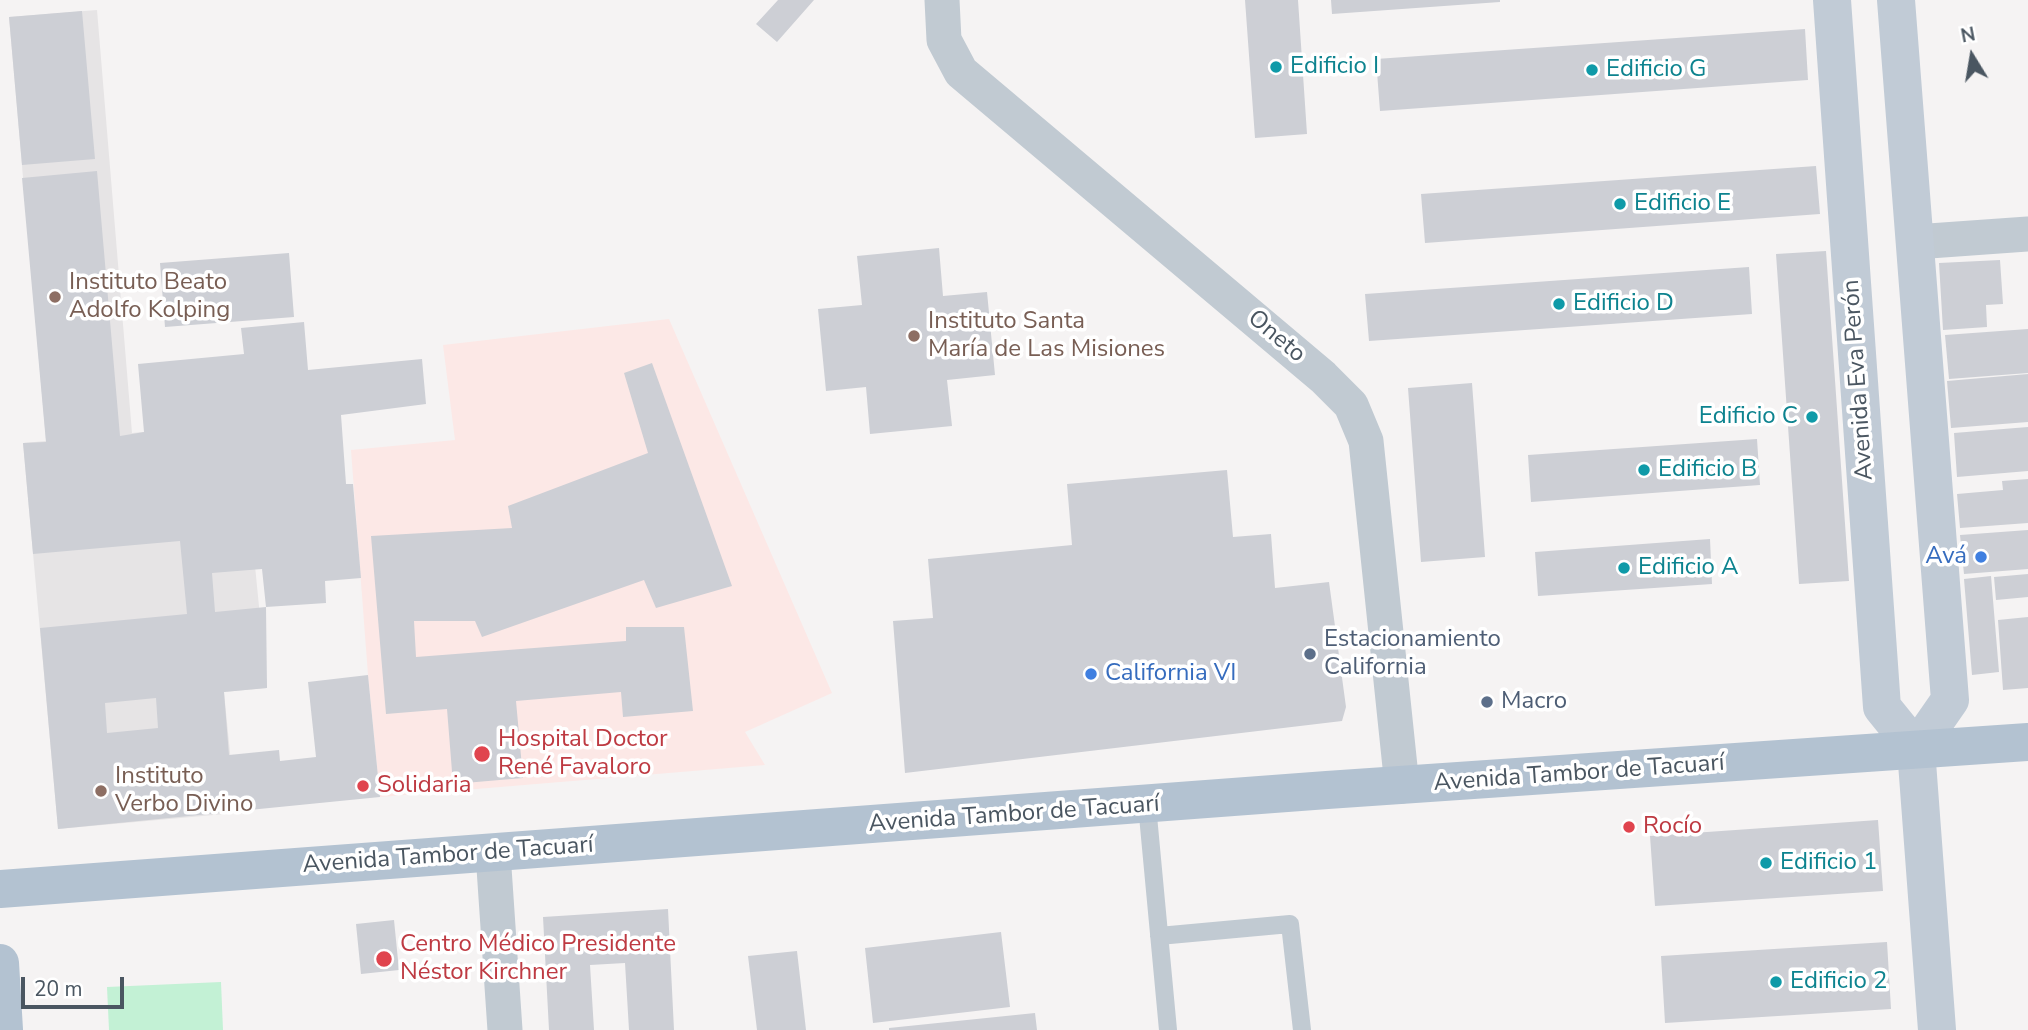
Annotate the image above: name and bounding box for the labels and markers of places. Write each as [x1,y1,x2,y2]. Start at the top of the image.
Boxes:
place label: Edificio I [1290,53,1379,81]
place label: Edificio G [1606,56,1706,84]
marker: Edificio I [1268,59,1284,75]
marker: Edificio G [1584,62,1600,78]
place label: Edificio E [1634,190,1731,218]
marker: Edificio E [1612,196,1628,212]
place label: Instituto Beato Adolfo Kolping [69,269,230,325]
marker: Instituto Beato Adolfo Kolping [47,289,63,305]
place label: Edificio D [1573,290,1674,318]
marker: Edificio D [1551,296,1567,312]
place label: Instituto Santa María de Las Misiones [928,308,1165,364]
marker: Instituto Santa María de Las Misiones [906,328,922,344]
place label: Edificio C [1699,403,1798,431]
marker: Edificio C [1804,409,1820,425]
place label: Edificio B [1658,456,1757,484]
marker: Edificio B [1636,462,1652,478]
place label: Avá [1925,543,1967,571]
marker: Avá [1973,549,1989,565]
place label: Edificio A [1638,554,1739,582]
marker: Edificio A [1616,560,1632,576]
place label: Estacionamiento California [1324,626,1501,682]
marker: Estacionamiento California [1302,646,1318,662]
place label: California VI [1105,660,1237,688]
marker: California VI [1083,666,1099,682]
place label: Macro [1501,688,1567,716]
marker: Macro [1479,694,1495,710]
place label: Hospital Doctor René Favaloro [498,726,668,782]
marker: Hospital Doctor René Favaloro [472,744,492,764]
place label: Instituto Verbo Divino [115,763,253,819]
place label: Solidaria [377,772,471,800]
marker: Solidaria [355,778,371,794]
marker: Instituto Verbo Divino [93,783,109,799]
place label: Rocío [1643,813,1702,841]
marker: Rocío [1621,819,1637,835]
place label: Edificio 1 [1780,849,1877,877]
marker: Edificio 1 [1758,855,1774,871]
place label: Centro Médico Presidente Néstor Kirchner [400,931,676,987]
marker: Centro Médico Presidente Néstor Kirchner [374,949,394,969]
place label: Edificio 2 [1790,968,1887,996]
marker: Edificio 2 [1768,974,1784,990]

